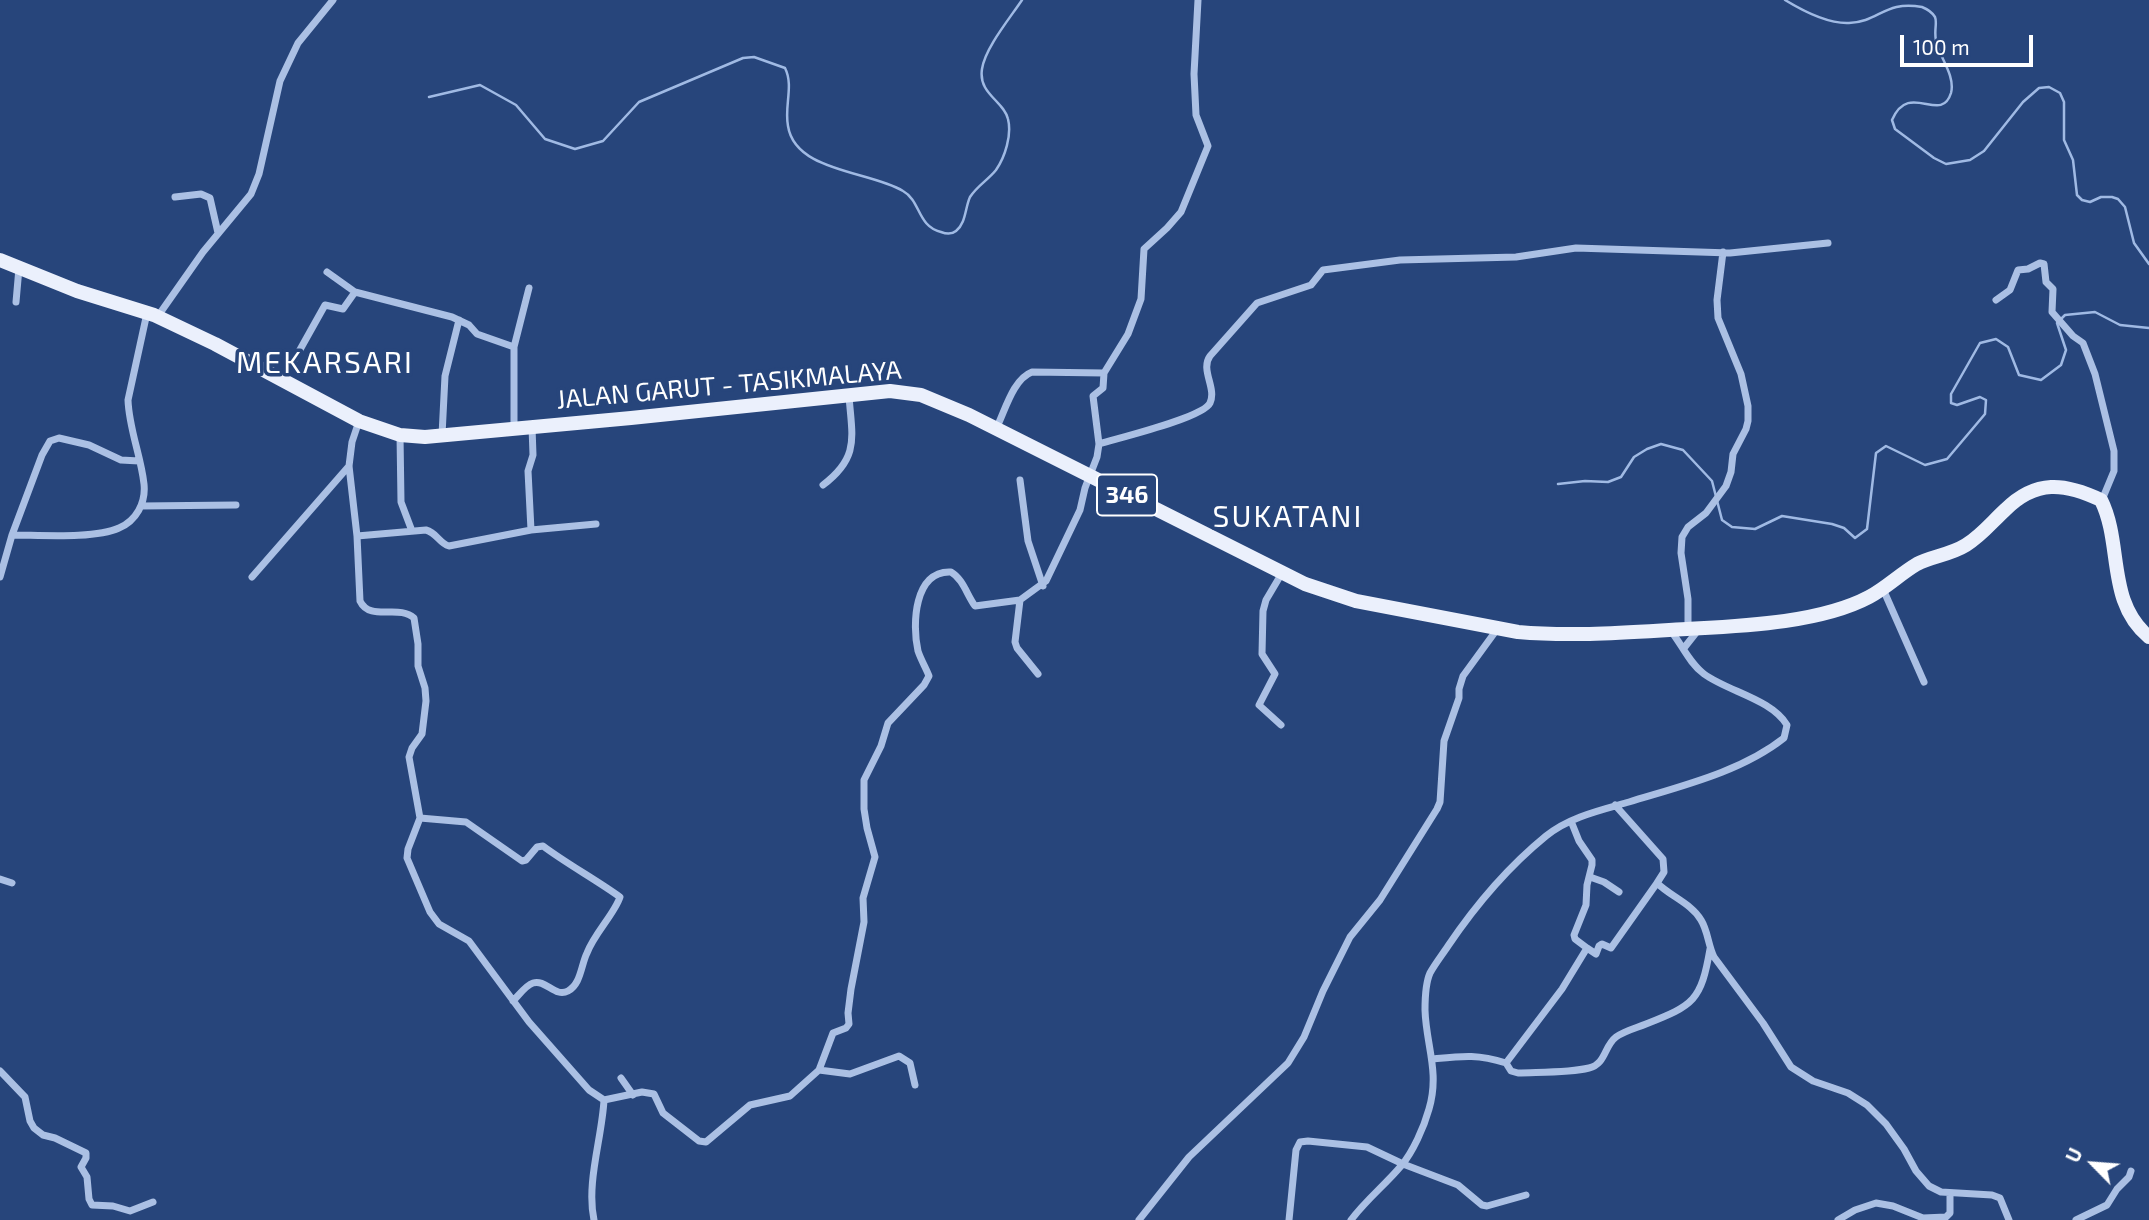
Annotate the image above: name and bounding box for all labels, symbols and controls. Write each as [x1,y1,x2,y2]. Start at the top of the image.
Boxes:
scale bar [1904,21,2037,65]
text: 100 m [1913,34,1970,59]
district label: MEKARSARI [237,345,413,381]
street label: JALAN GARUT - TASIKMALAYA [555,354,903,416]
road number: 346 [1097,474,1157,516]
district label: SUKATANI [1214,499,1362,535]
north arrow [2058,1129,2128,1199]
text: U [2060,1144,2087,1166]

